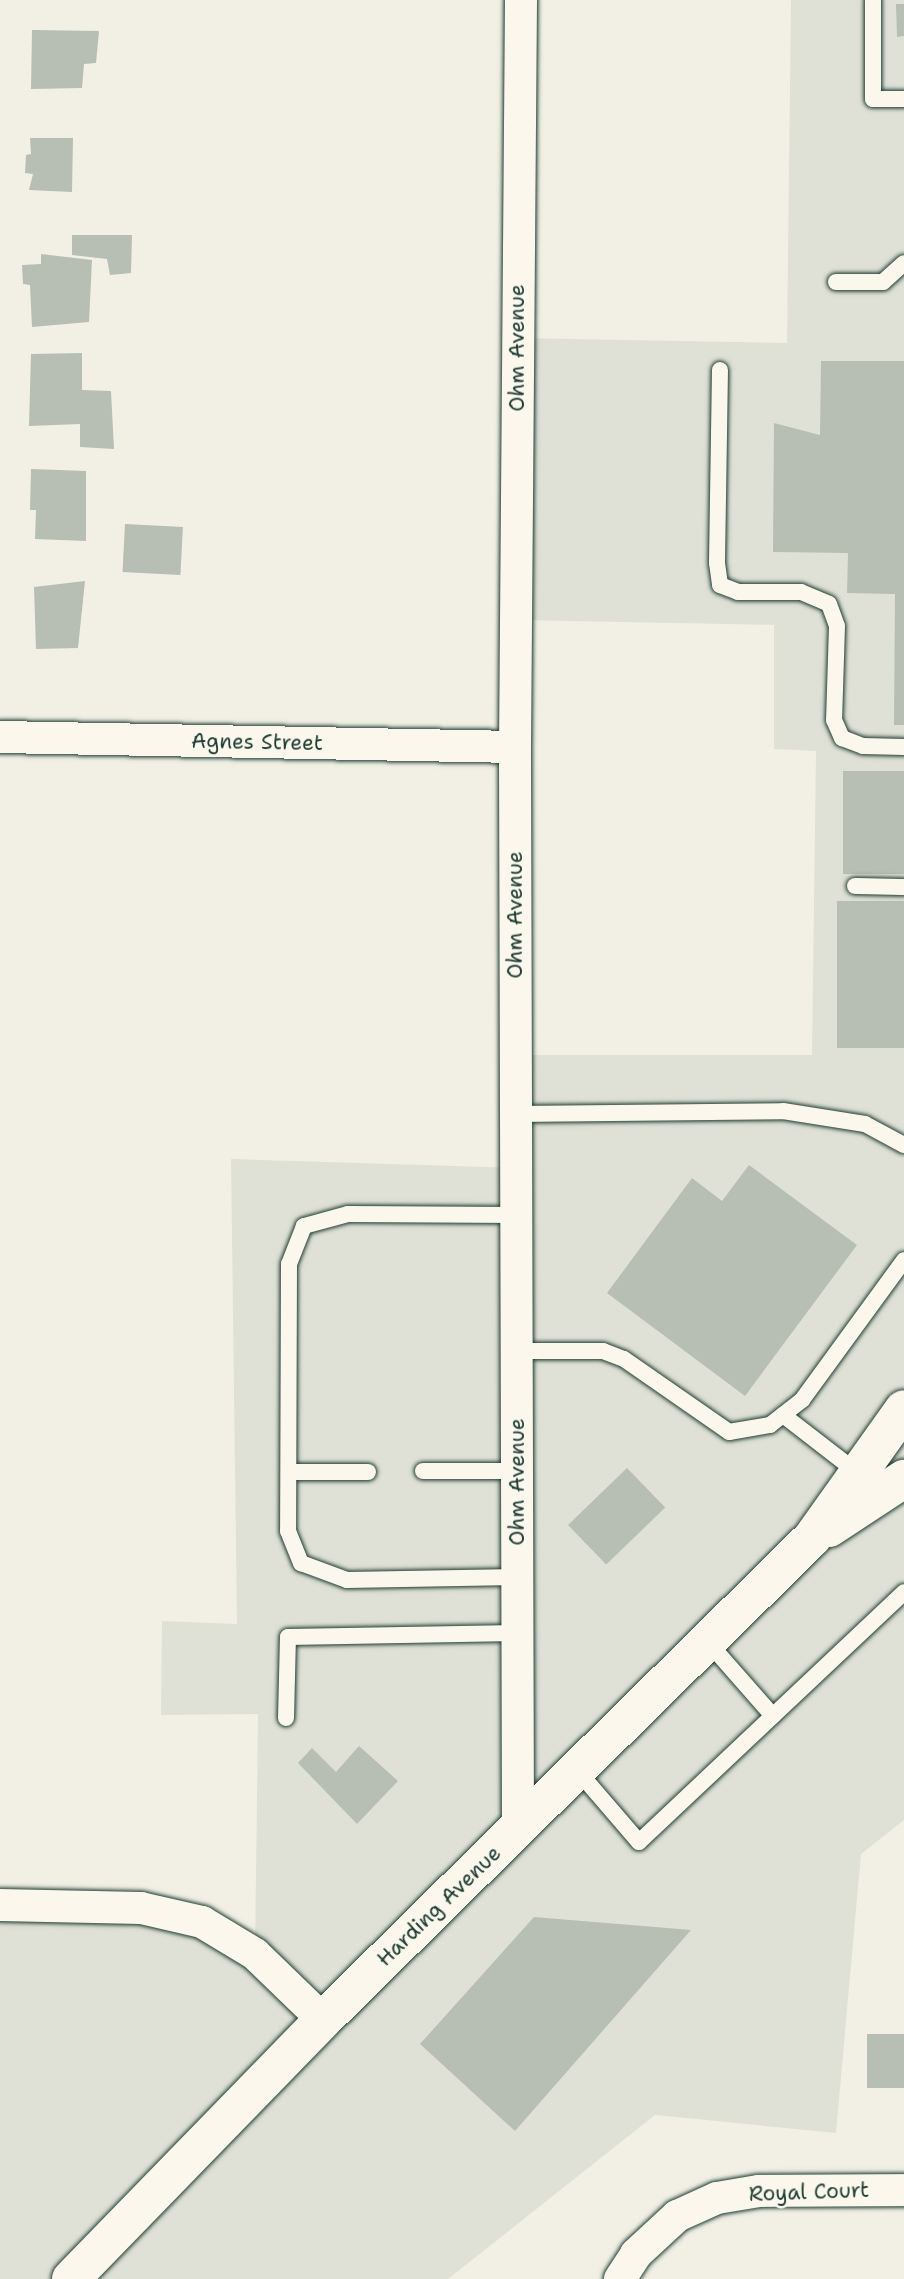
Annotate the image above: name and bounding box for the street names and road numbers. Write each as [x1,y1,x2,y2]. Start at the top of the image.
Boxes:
street label: Ohm Avenue [504,284,530,412]
street label: Agnes Street [191,728,323,756]
street label: Ohm Avenue [502,851,528,979]
street label: Ohm Avenue [504,1418,530,1546]
street label: Harding Avenue [372,1840,506,1972]
street label: Royal Court [748,2177,870,2207]

